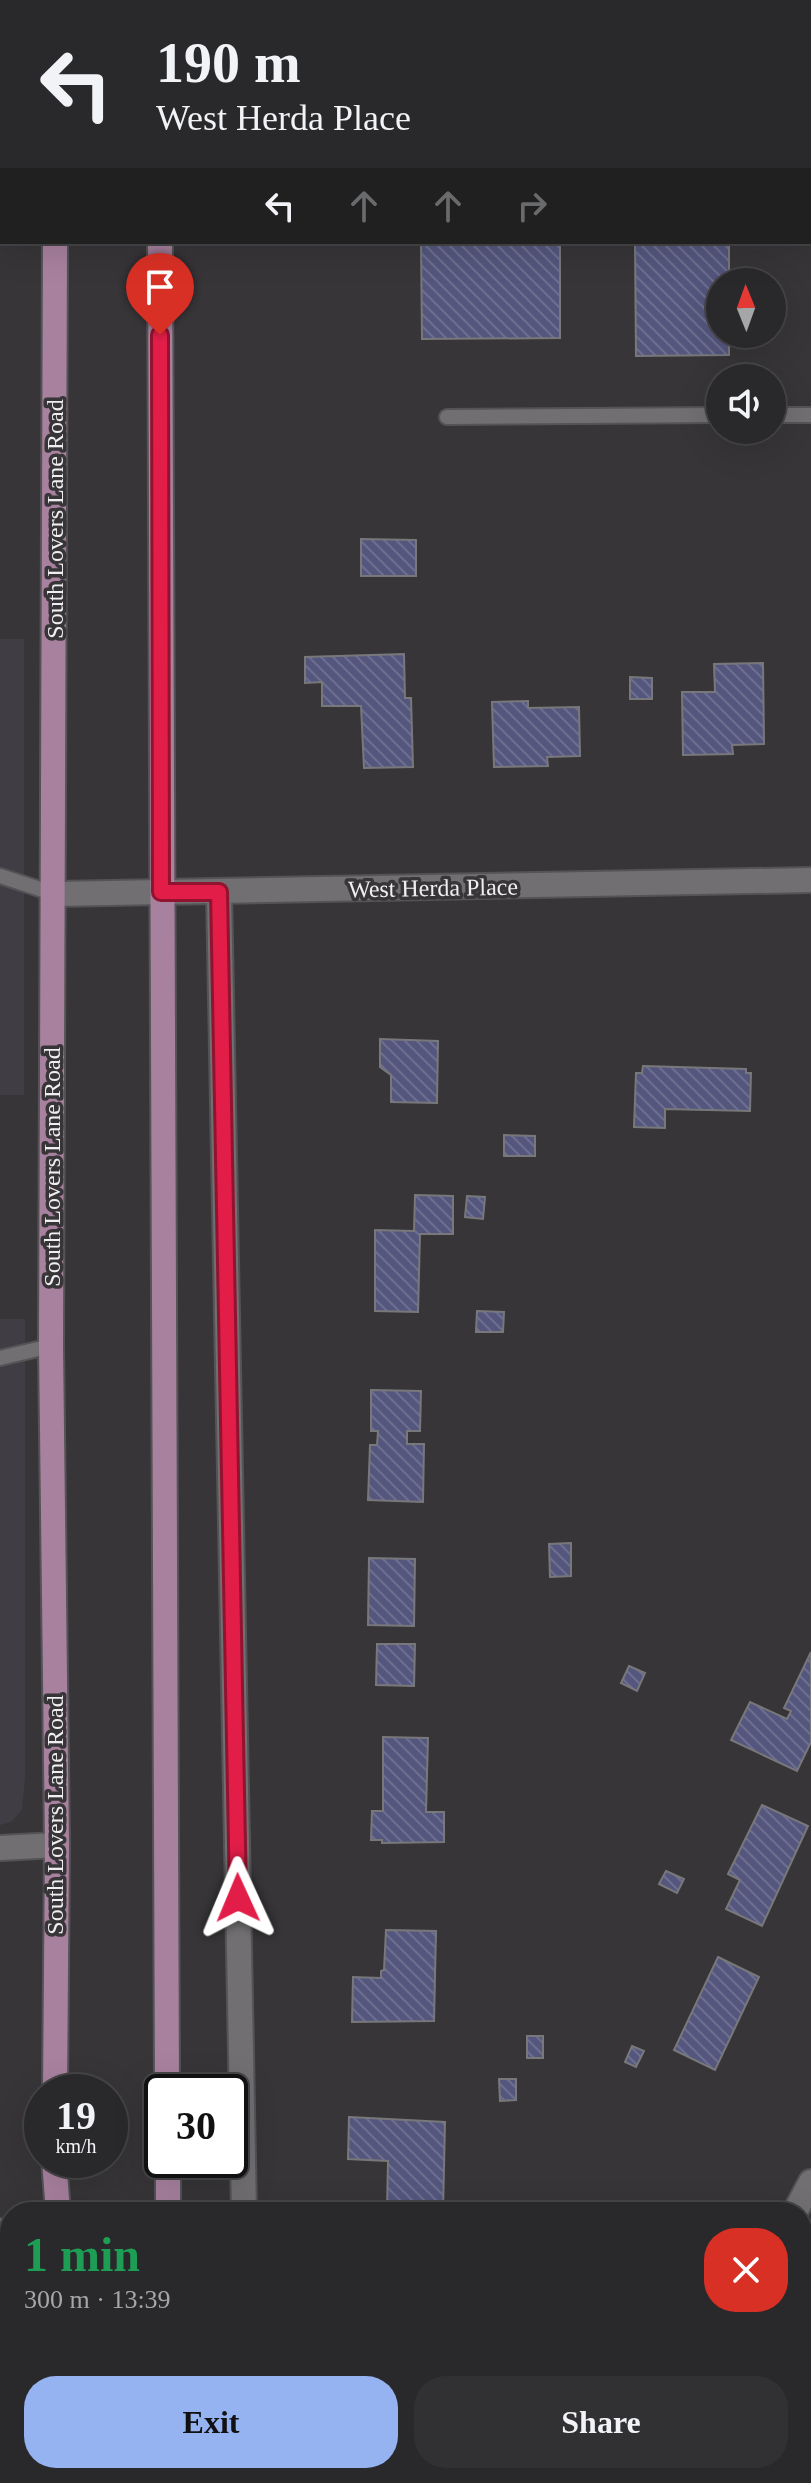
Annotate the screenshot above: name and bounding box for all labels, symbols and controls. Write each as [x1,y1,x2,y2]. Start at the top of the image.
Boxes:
icon: left [24,32,128,136]
text: 190 m [156,32,301,94]
text: West Herda Place [156,98,411,138]
icon: left [258,184,302,228]
icon: ahead [342,184,386,228]
icon: ahead [426,184,470,228]
icon: right [510,184,554,228]
pin [126,253,194,335]
icon: arrive [138,265,182,309]
north arrow [706,268,786,348]
map controls [706,268,786,444]
button: sound [706,364,786,444]
street label: South Lovers Lane Road [42,399,68,639]
street label: West Herda Place [348,874,518,902]
street label: South Lovers Lane Road [39,1047,65,1287]
street label: South Lovers Lane Road [42,1695,68,1935]
position arrow [196,1856,280,1940]
speed limit sign: 30 [144,2074,248,2178]
text: 19 [56,2093,96,2138]
text: km/h [55,2135,97,2157]
text: 1 min [24,2228,140,2281]
button: close [704,2228,788,2312]
text: 300 m · 13:39 [24,2285,171,2314]
button: Exit [24,2376,398,2468]
button: Share [414,2376,788,2468]

